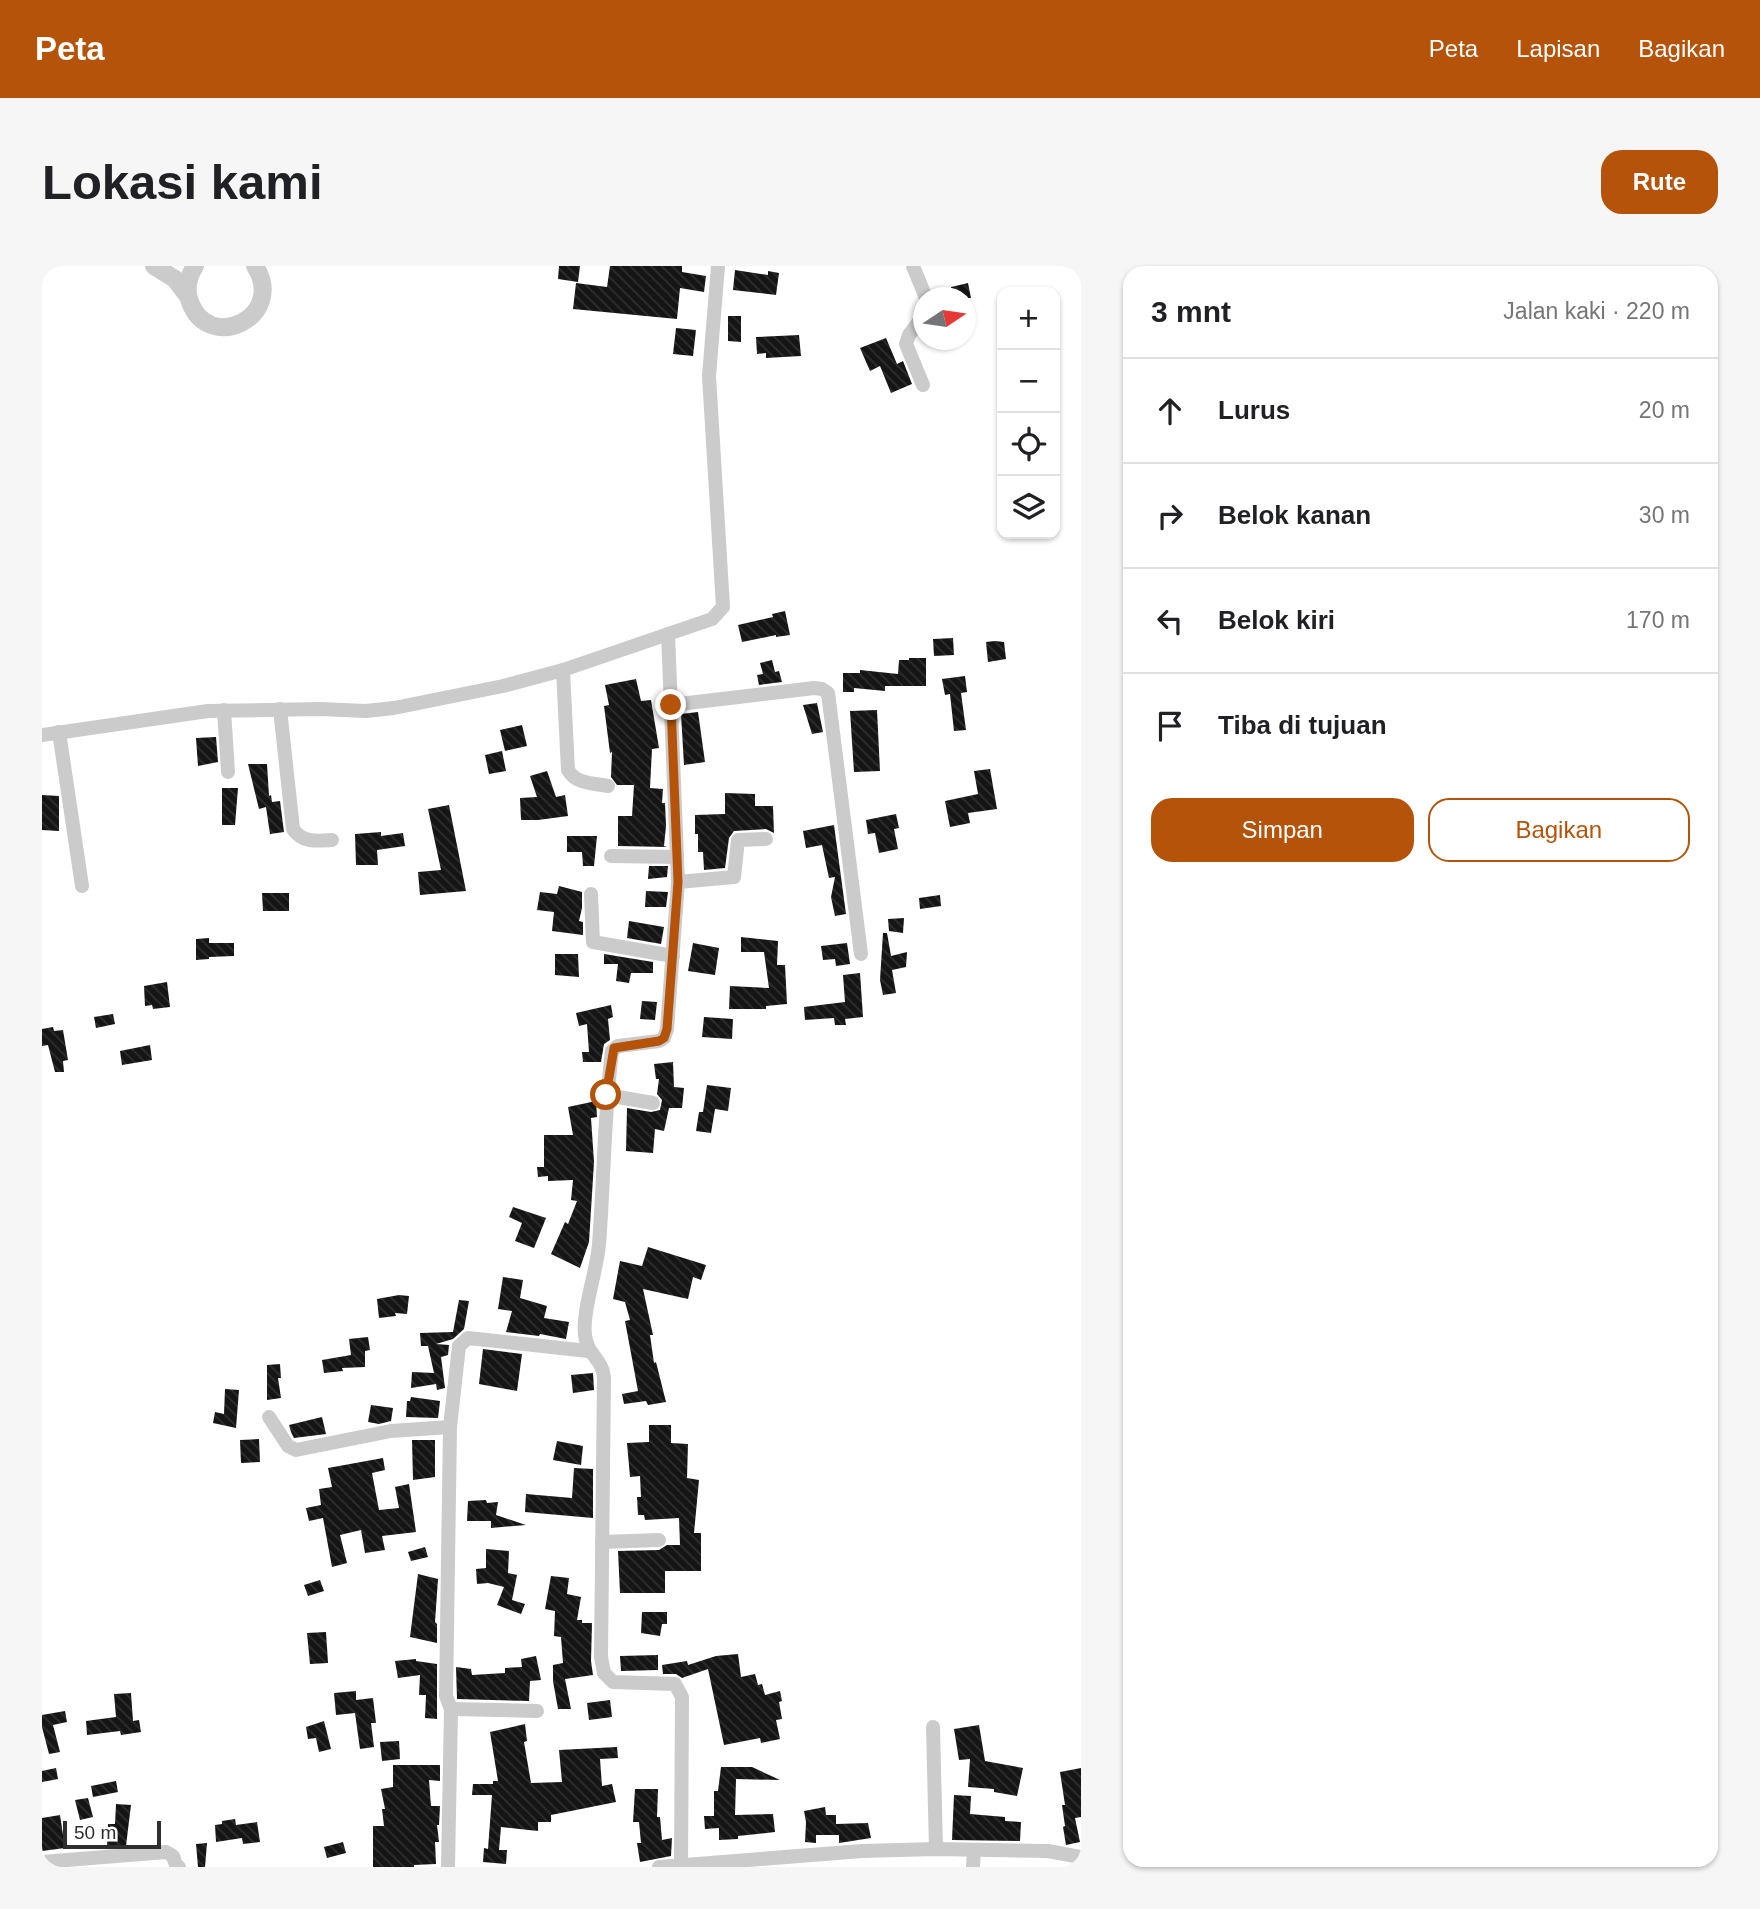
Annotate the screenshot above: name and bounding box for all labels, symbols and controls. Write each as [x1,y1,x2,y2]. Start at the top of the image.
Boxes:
text: Peta [35,30,105,67]
text: Peta [1429,35,1478,62]
text: Lapisan [1516,35,1600,62]
text: Bagikan [1638,35,1725,62]
button: Rute [1601,150,1718,214]
text: Lokasi kami [42,155,323,209]
north arrow [913,287,976,350]
map controls [997,287,1060,539]
button: + [997,287,1060,350]
text: 3 mnt [1151,295,1231,328]
text: Jalan kaki · 220 m [1503,298,1690,324]
button: − [997,350,1060,413]
icon: ahead [1151,392,1189,430]
text: Lurus [1218,395,1290,425]
text: 20 m [1639,397,1690,423]
button: locate [997,413,1060,476]
button: layers [997,476,1060,539]
icon: right [1151,497,1189,535]
text: Belok kanan [1218,500,1371,530]
text: 30 m [1639,502,1690,528]
icon: left [1151,602,1189,640]
text: Belok kiri [1218,605,1335,635]
text: 170 m [1626,607,1690,633]
route end [655,689,686,720]
icon: arrive [1151,707,1189,745]
text: Tiba di tujuan [1218,710,1387,740]
button: Simpan [1151,798,1414,862]
button: Bagikan [1428,798,1690,862]
route start [590,1079,621,1110]
scale bar [63,1818,161,1850]
text: 50 m [74,1822,116,1843]

